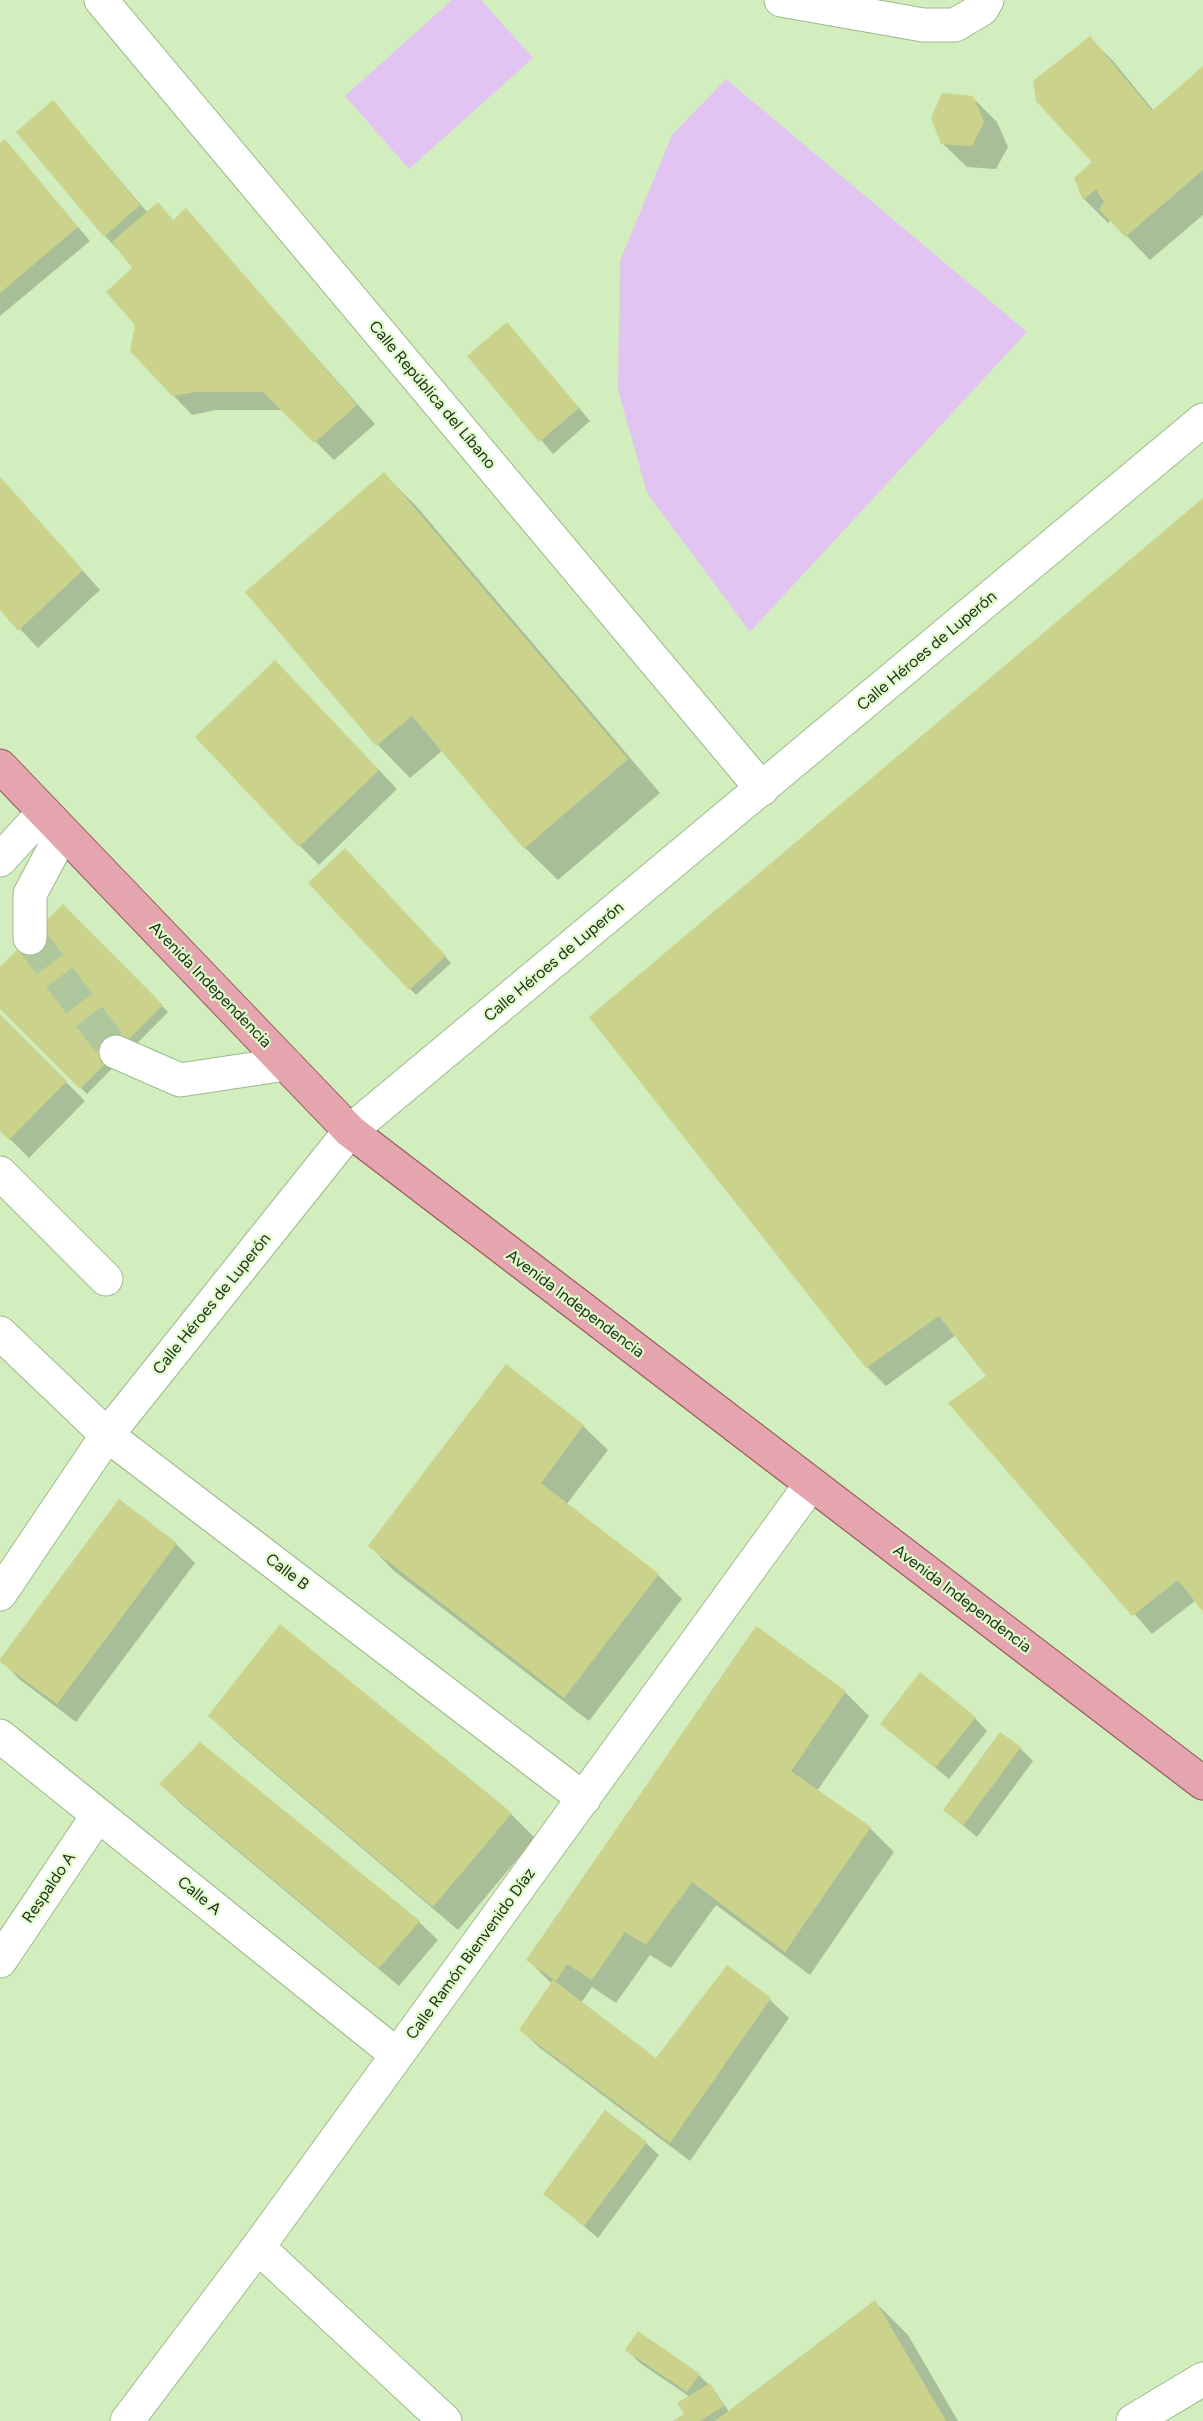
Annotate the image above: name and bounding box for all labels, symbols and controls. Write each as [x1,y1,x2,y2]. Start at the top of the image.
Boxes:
street label: Calle República del Líbano [364,317,500,473]
street label: Calle Héroes de Luperón [853,587,1001,715]
street label: Calle Héroes de Luperón [480,898,628,1026]
street label: Avenida Independencia [145,918,275,1052]
street label: Calle Héroes de Luperón [149,1230,275,1378]
street label: Avenida Independencia [502,1246,648,1362]
street label: Avenida Independencia [889,1541,1035,1657]
street label: Calle B [262,1550,312,1594]
street label: Respaldo A [18,1849,80,1927]
street label: Calle Ramón Bienvenido Díaz [402,1865,540,2043]
street label: Calle A [173,1873,225,1919]

